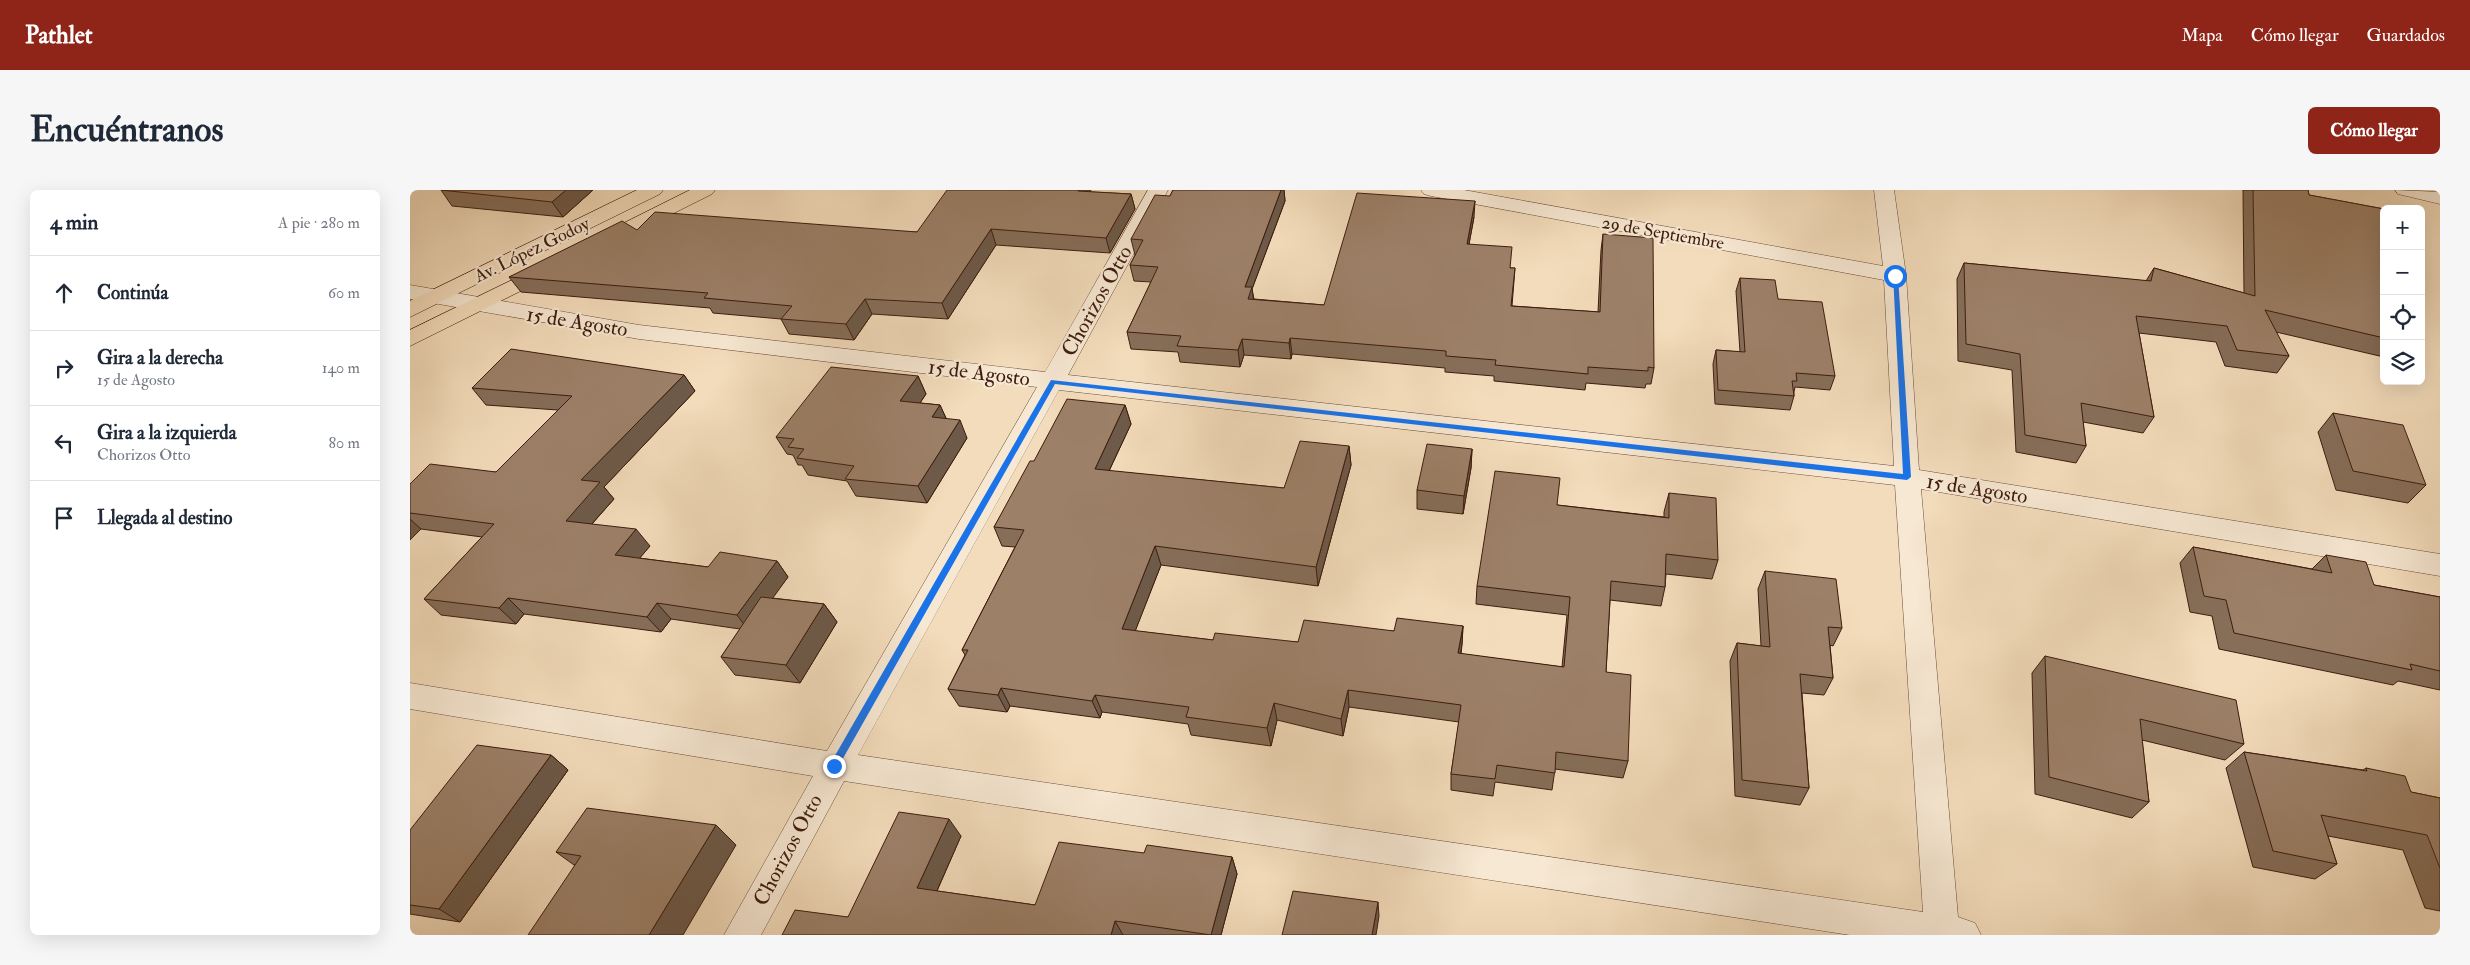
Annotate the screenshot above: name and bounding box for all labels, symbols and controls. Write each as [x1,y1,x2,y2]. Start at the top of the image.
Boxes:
text: Pathlet [25,20,93,51]
text: Mapa [2182,24,2223,47]
text: Cómo llegar [2251,24,2339,47]
text: Guardados [2367,24,2445,47]
button: Cómo llegar [2308,107,2440,154]
text: Encuéntranos [30,108,223,152]
map controls [2380,205,2425,385]
button: + [2380,205,2425,250]
text: 4 min [50,209,98,236]
street label: 29 de Septiembre [1600,211,1726,255]
street label: Av. López Godoy [470,212,594,288]
text: A pie · 280 m [278,213,360,233]
street label: Chorizos Otto [1055,241,1139,361]
button: − [2380,250,2425,295]
route start [1884,265,1907,288]
icon: ahead [50,279,78,307]
text: Continúa [97,281,168,305]
text: 60 m [328,283,360,303]
button: locate [2380,295,2425,340]
street label: 15 de Agosto [524,301,630,343]
button: layers [2380,340,2425,385]
text: Gira a la derecha [97,346,223,370]
street label: 15 de Agosto [927,353,1031,393]
icon: right [50,354,78,382]
text: 140 m [322,358,360,378]
text: 15 de Agosto [97,370,175,390]
text: Gira a la izquierda [97,421,236,445]
icon: left [50,429,78,457]
text: 80 m [329,433,360,453]
text: Chorizos Otto [97,445,190,465]
street label: 15 de Agosto [1924,468,2030,510]
icon: arrive [50,504,78,532]
text: Llegada al destino [97,506,232,530]
route end [823,755,846,778]
street label: Chorizos Otto [747,790,829,910]

